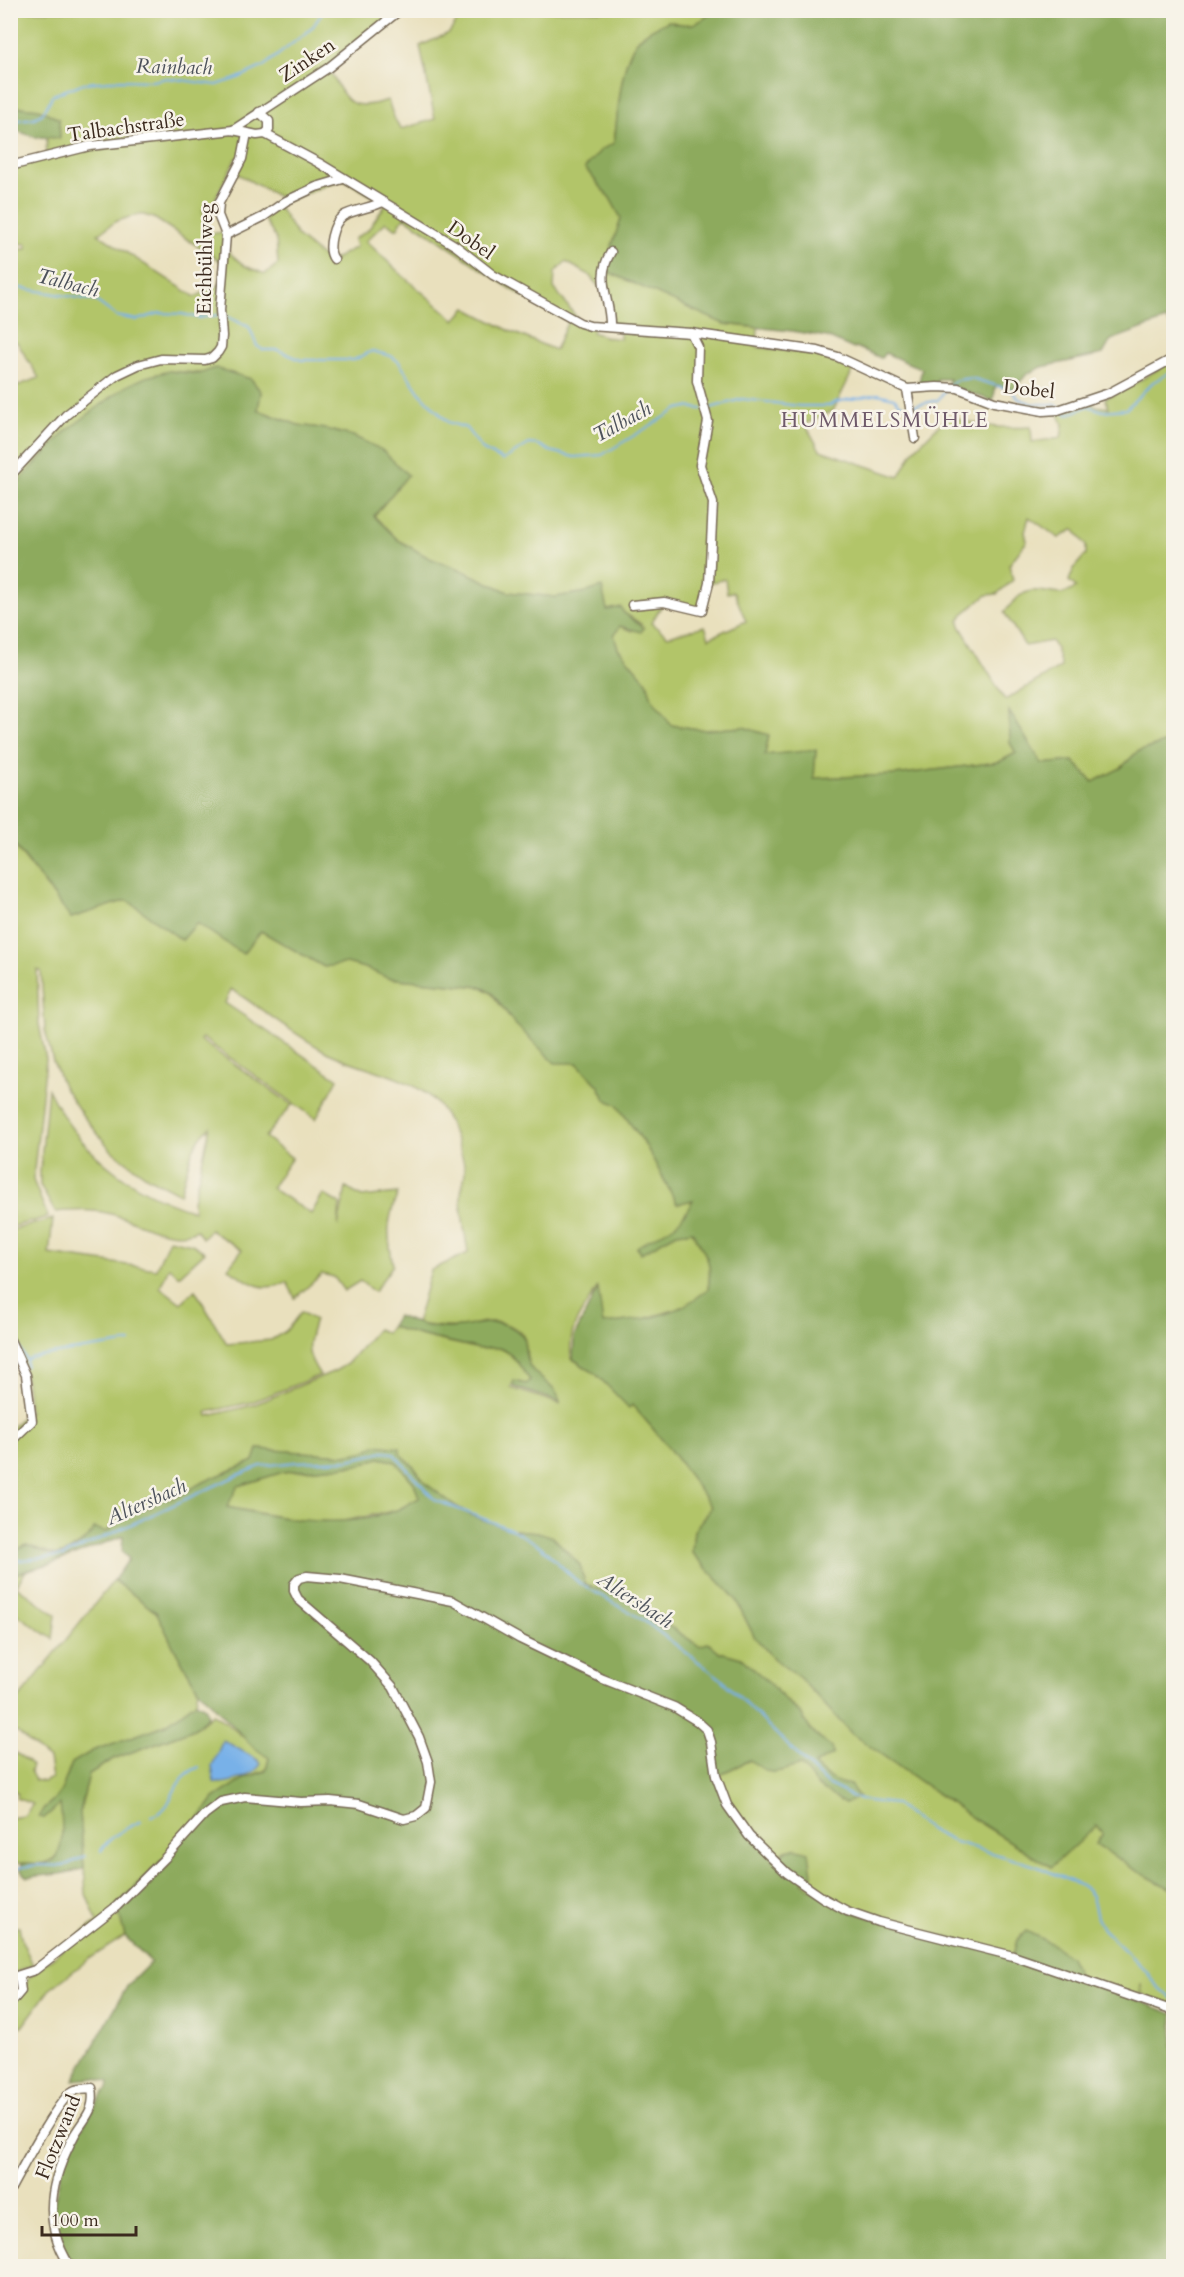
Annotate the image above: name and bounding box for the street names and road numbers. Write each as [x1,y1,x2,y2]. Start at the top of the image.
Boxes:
street label: Zinken [274,31,341,89]
street label: Talbachstraße [66,105,186,149]
street label: Eichbühlweg [191,202,219,315]
street label: Dobel [442,214,500,266]
street label: Dobel [1002,373,1056,405]
street label: Flotzwand [29,2090,87,2183]

